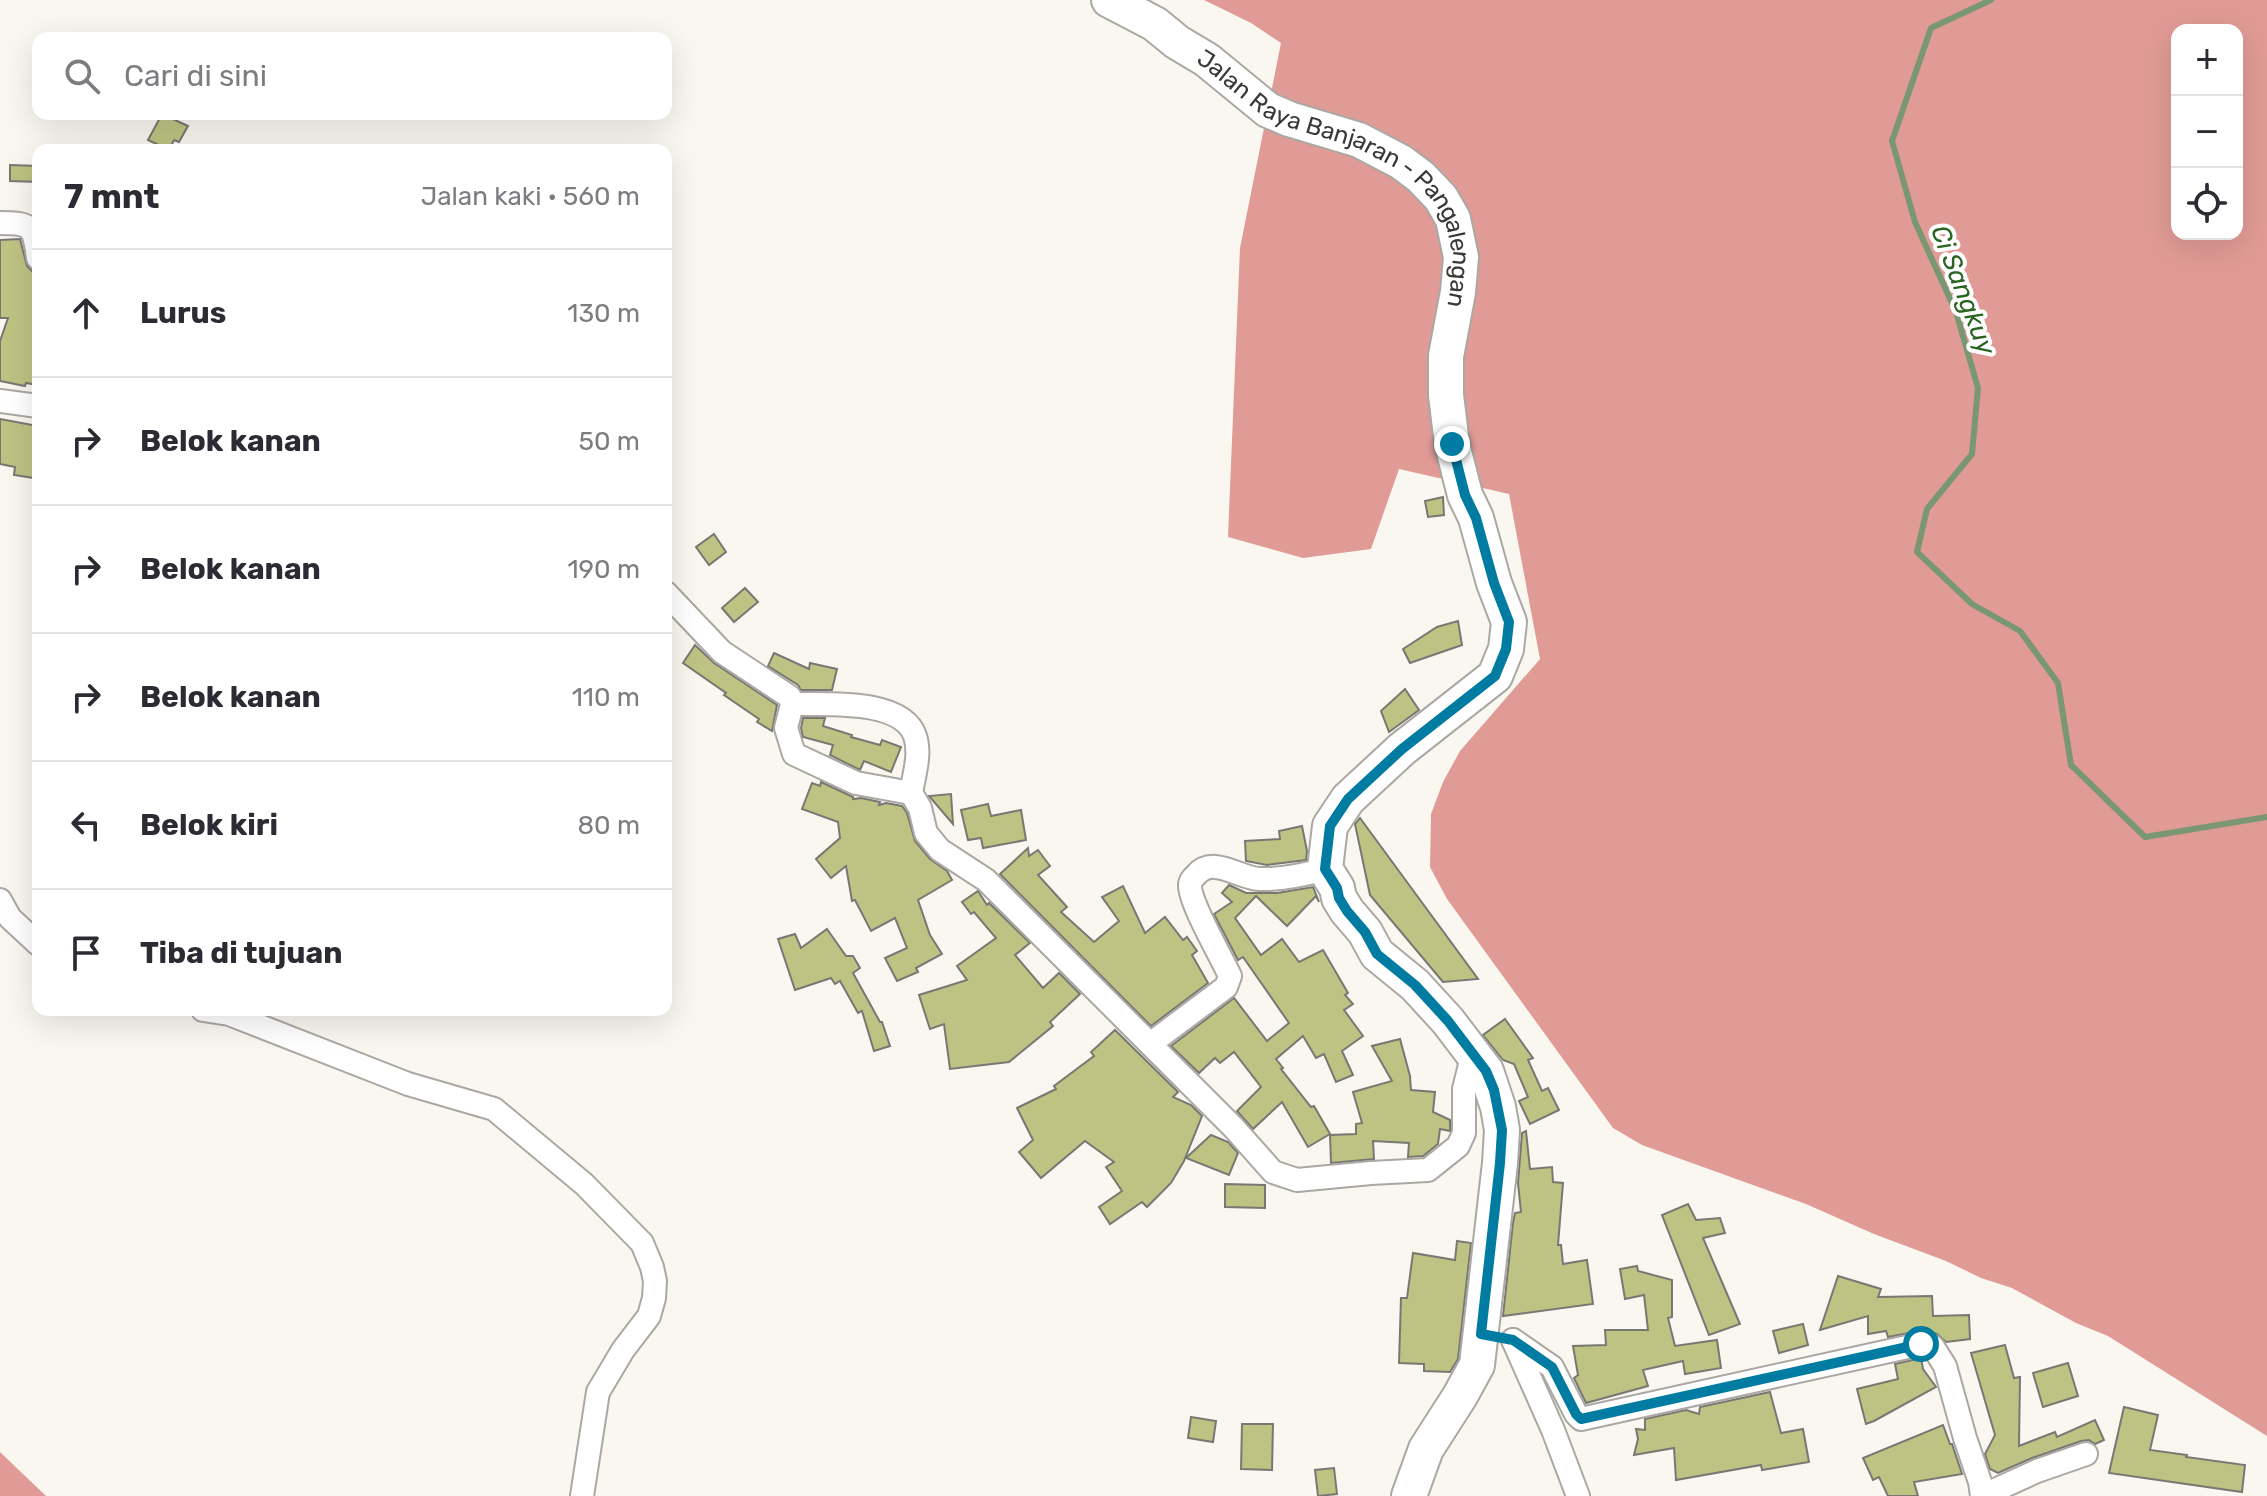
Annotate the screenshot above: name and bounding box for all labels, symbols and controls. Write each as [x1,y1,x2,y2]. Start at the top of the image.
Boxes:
map controls [2171,24,2243,240]
button: + [2171,24,2243,96]
search box [32,32,672,120]
street label: Jalan Raya Banjaran - Pangalengan [1192,44,1475,310]
icon: search [60,54,104,98]
text: Cari di sini [124,58,267,94]
button: − [2171,96,2243,168]
button: locate [2171,168,2243,240]
text: 7 mnt [64,176,159,217]
text: Jalan kaki · 560 m [421,181,640,212]
water label: Ci Sangkuy [1924,221,2002,360]
icon: ahead [64,291,108,335]
text: Lurus [140,295,226,331]
text: 130 m [567,298,640,329]
icon: right [64,419,108,463]
text: Belok kanan [140,423,321,459]
text: 50 m [579,426,640,457]
route end [1434,426,1470,462]
icon: right [64,547,108,591]
text: Belok kanan [140,551,321,587]
text: 190 m [567,554,640,585]
icon: right [64,675,108,719]
text: Belok kanan [140,679,321,715]
text: 110 m [572,682,640,713]
icon: left [64,803,108,847]
text: Belok kiri [140,807,278,843]
text: 80 m [577,810,640,841]
icon: arrive [64,931,108,975]
text: Tiba di tujuan [140,935,342,971]
route start [1903,1326,1939,1362]

